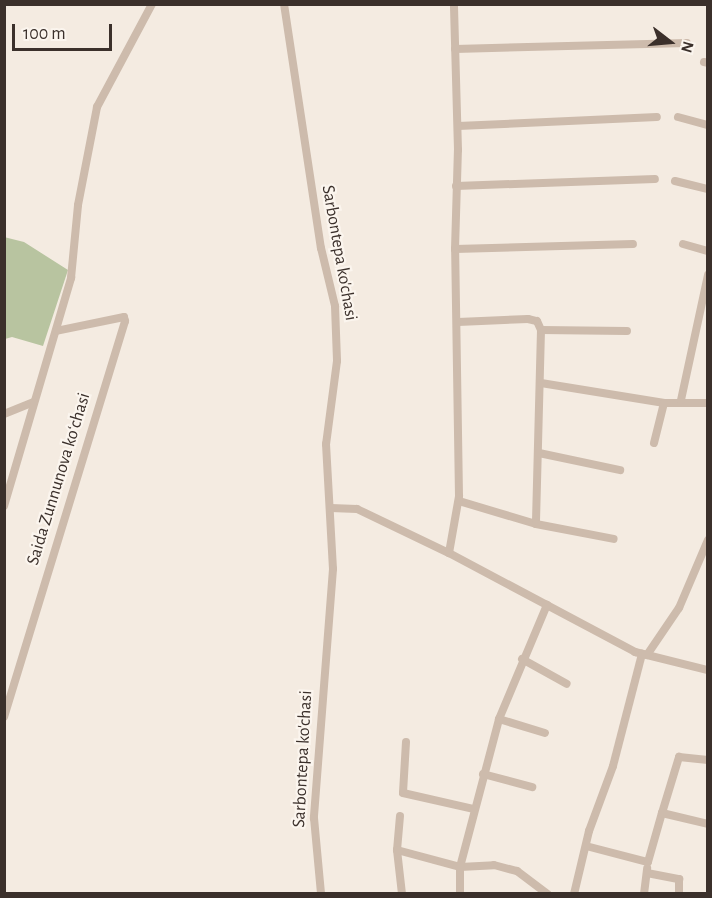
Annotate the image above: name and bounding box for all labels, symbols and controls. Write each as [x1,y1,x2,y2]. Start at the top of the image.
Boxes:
scale bar [15,12,116,50]
north arrow [640,12,700,72]
text: 100 m [23,25,66,43]
text: N [678,39,697,55]
street label: Sarbontepa ko'chasi [316,184,362,322]
street label: Saida Zunnunova koʻchasi [23,390,95,568]
street label: Sarbontepa ko'chasi [289,690,317,828]

